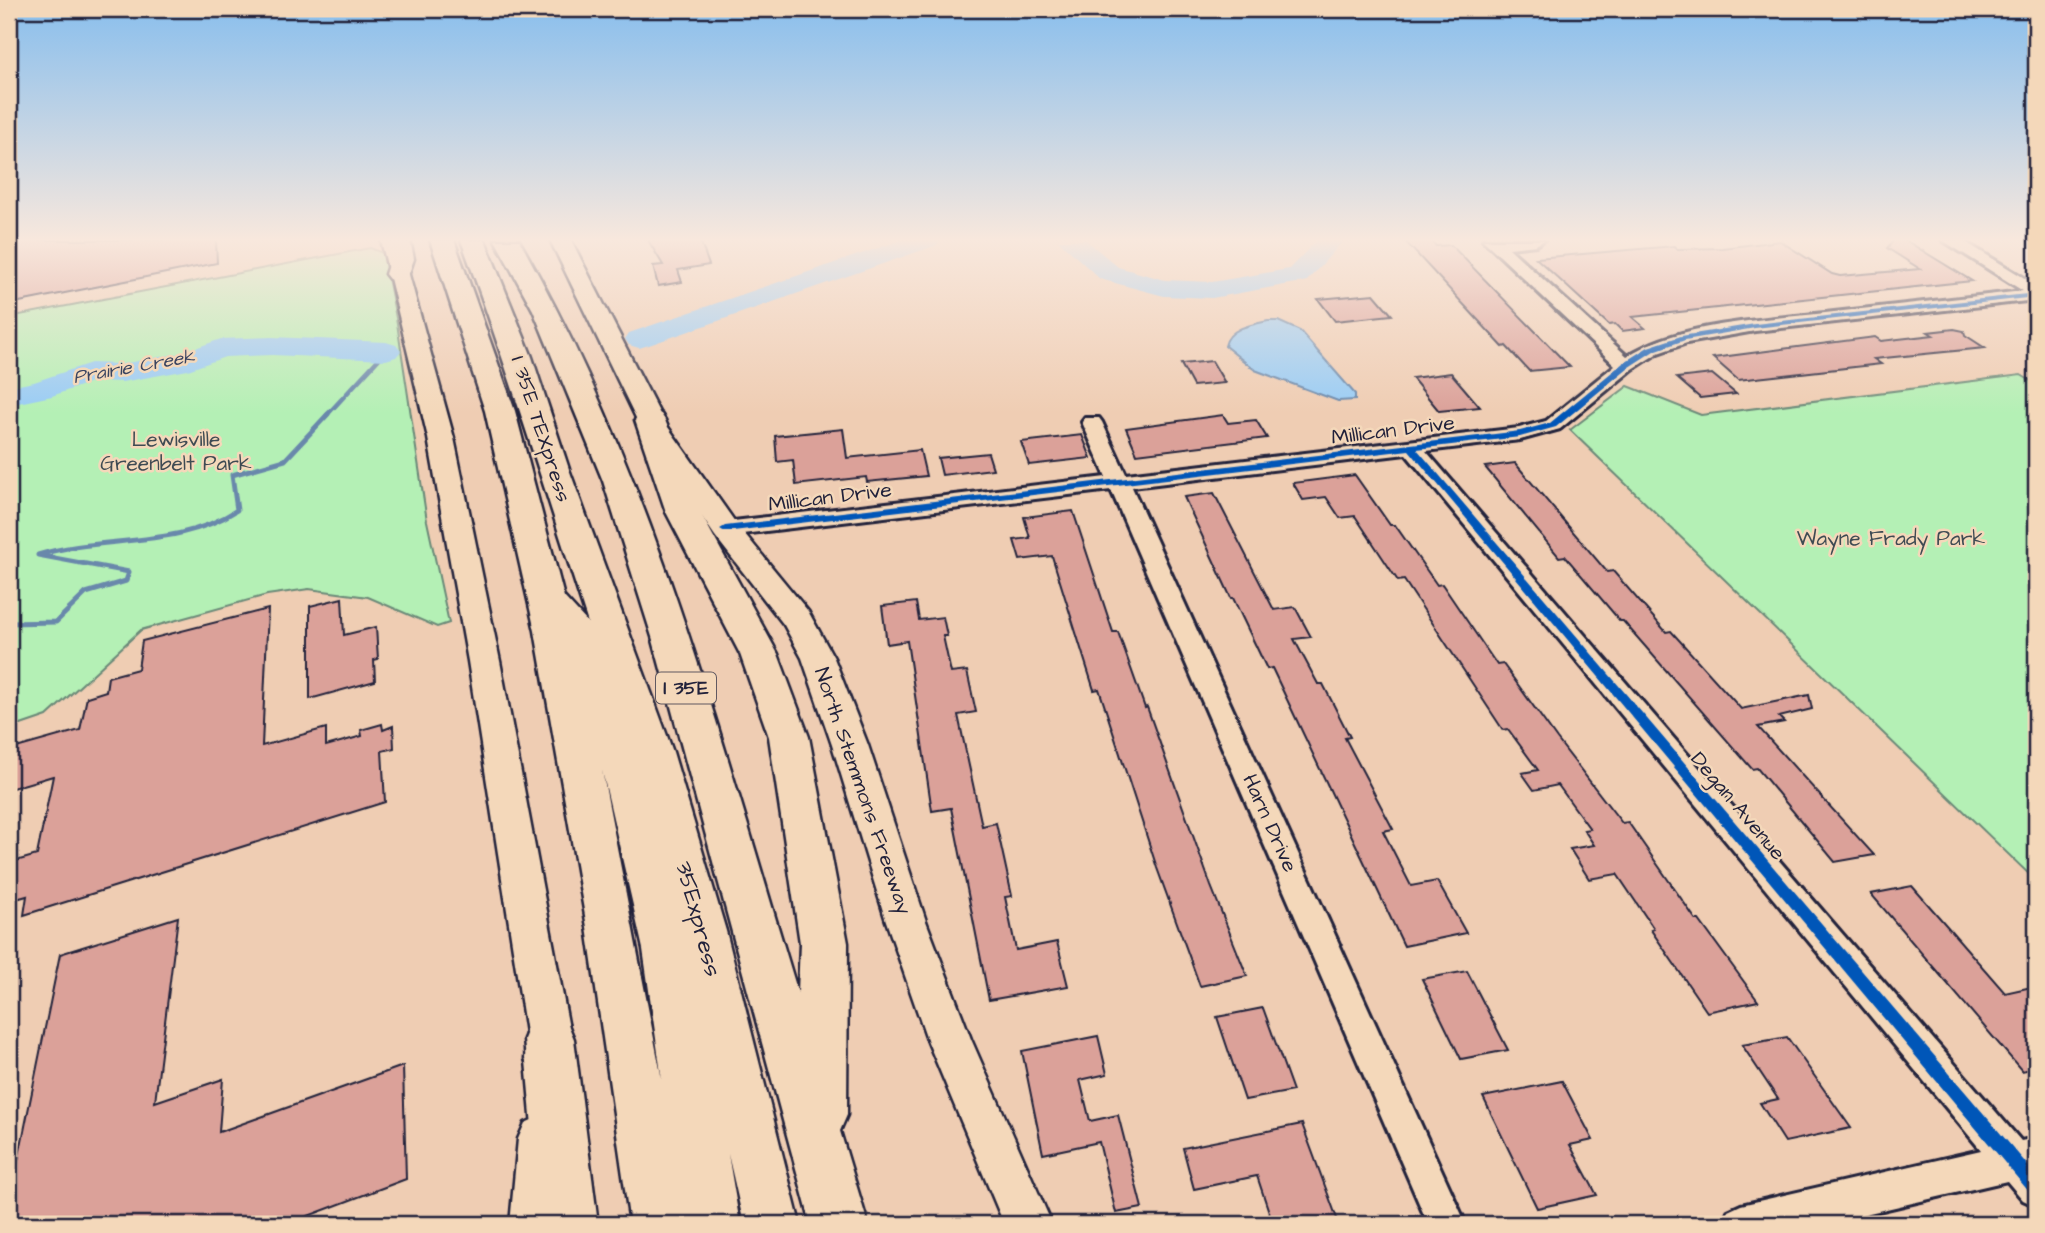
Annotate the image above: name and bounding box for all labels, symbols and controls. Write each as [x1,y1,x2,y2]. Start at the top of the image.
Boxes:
water label: Prairie Creek [71,343,197,391]
street label: I 35E TEXpress [503,352,578,506]
street label: Millican Drive [1330,408,1456,452]
park label: Lewisville Greenbelt Park [100,425,252,478]
street label: Millican Drive [767,475,893,519]
park label: Wayne Frady Park [1797,524,1985,555]
street label: North Stemmons Freeway [805,664,919,919]
road number: I 35E [656,673,716,704]
street label: Degan Avenue [1682,745,1792,868]
street label: Harn Drive [1235,769,1305,877]
street label: 35Express [666,857,730,981]

